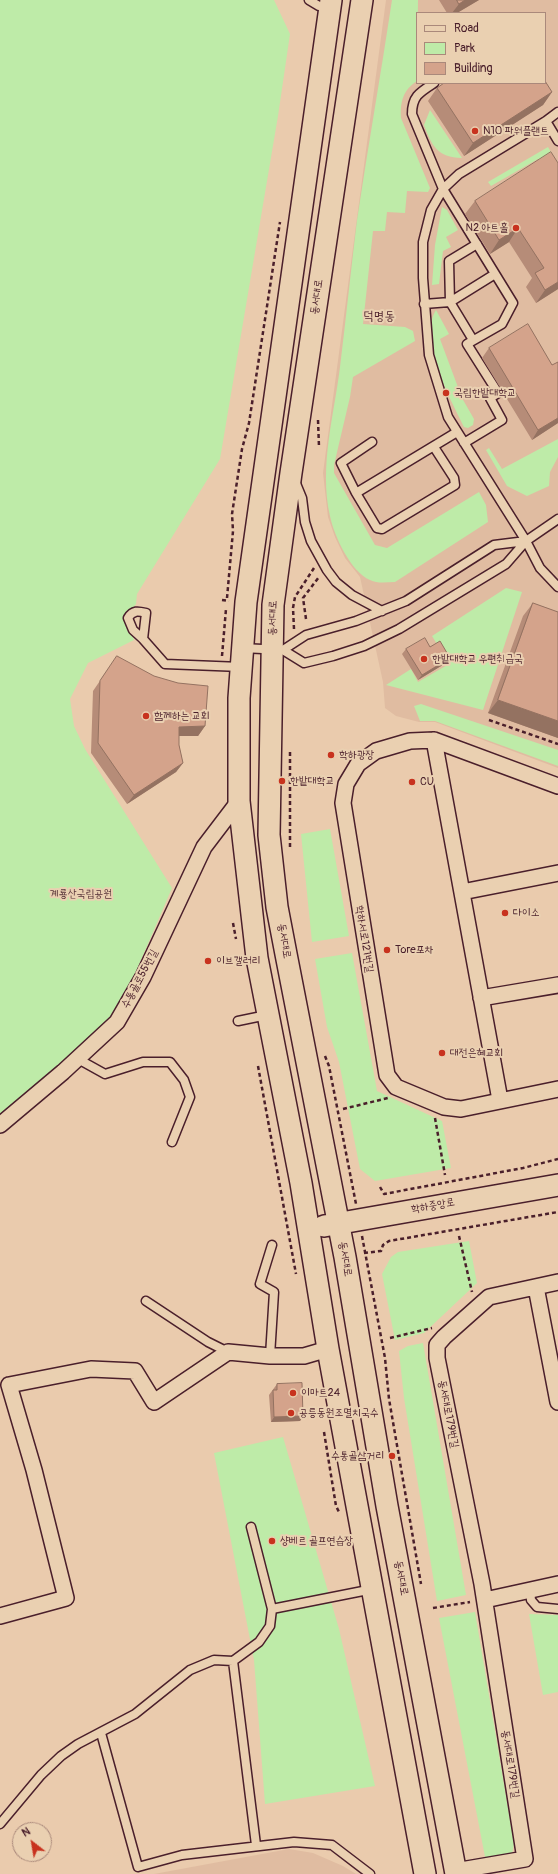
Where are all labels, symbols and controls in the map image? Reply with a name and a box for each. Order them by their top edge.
legend [416,12,546,84]
text: Road [454,21,479,36]
text: Park [454,41,475,56]
text: Building [454,61,493,76]
place label: N10 파워플랜트 [483,124,549,138]
marker: N10 파워플랜트 [470,126,480,136]
place label: N2 아트홀 [465,221,508,235]
marker: N2 아트홀 [511,223,521,233]
street label: 동서대로 [308,279,326,315]
district label: 덕명동 [363,309,395,325]
place label: 국립한밭대학교 [454,386,516,400]
marker: 국립한밭대학교 [441,388,451,398]
street label: 동서대로 [266,600,280,636]
place label: 한밭대학교 우편취급국 [432,652,523,666]
marker: 한밭대학교 우편취급국 [419,654,429,664]
place label: 함께하는 교회 [154,709,209,723]
marker: 함께하는 교회 [141,711,151,721]
place label: 학하광장 [339,748,374,762]
marker: 학하광장 [326,750,336,760]
place label: 한밭대학교 [290,774,334,788]
place label: CU [420,775,434,789]
marker: 한밭대학교 [277,776,287,786]
marker: CU [407,777,417,787]
park label: 계룡산국립공원 [50,887,112,901]
street label: 학하서로121번길 [352,904,376,974]
place label: 다이소 [513,906,540,920]
marker: 다이소 [500,908,510,918]
street label: 동서대로 [274,922,294,960]
place label: Tore포차 [395,943,433,957]
marker: Tore포차 [382,945,392,955]
street label: 수통골로55번길 [119,947,161,1011]
place label: 이브갤러리 [216,954,260,968]
marker: 이브갤러리 [203,956,213,966]
place label: 대전은혜교회 [450,1046,503,1060]
marker: 대전은혜교회 [437,1048,447,1058]
street label: 학하중앙로 [410,1196,456,1216]
street label: 동서대로 [335,1240,355,1278]
street label: 동서대로179번길 [435,1379,461,1449]
place label: 이마트24 [301,1386,340,1400]
marker: 이마트24 [288,1388,298,1398]
place label: 공릉동원조멸치국수 [299,1406,379,1420]
marker: 공릉동원조멸치국수 [286,1408,296,1418]
place label: 수통골삼거리 [331,1449,384,1463]
marker: 수통골삼거리 [387,1451,397,1461]
place label: 샹베르 골프연습장 [280,1534,353,1548]
marker: 샹베르 골프연습장 [267,1536,277,1546]
street label: 동서대로 [391,1559,411,1597]
street label: 동서대로179번길 [498,1729,522,1799]
north arrow [12,1822,52,1862]
text: N [20,1825,33,1840]

